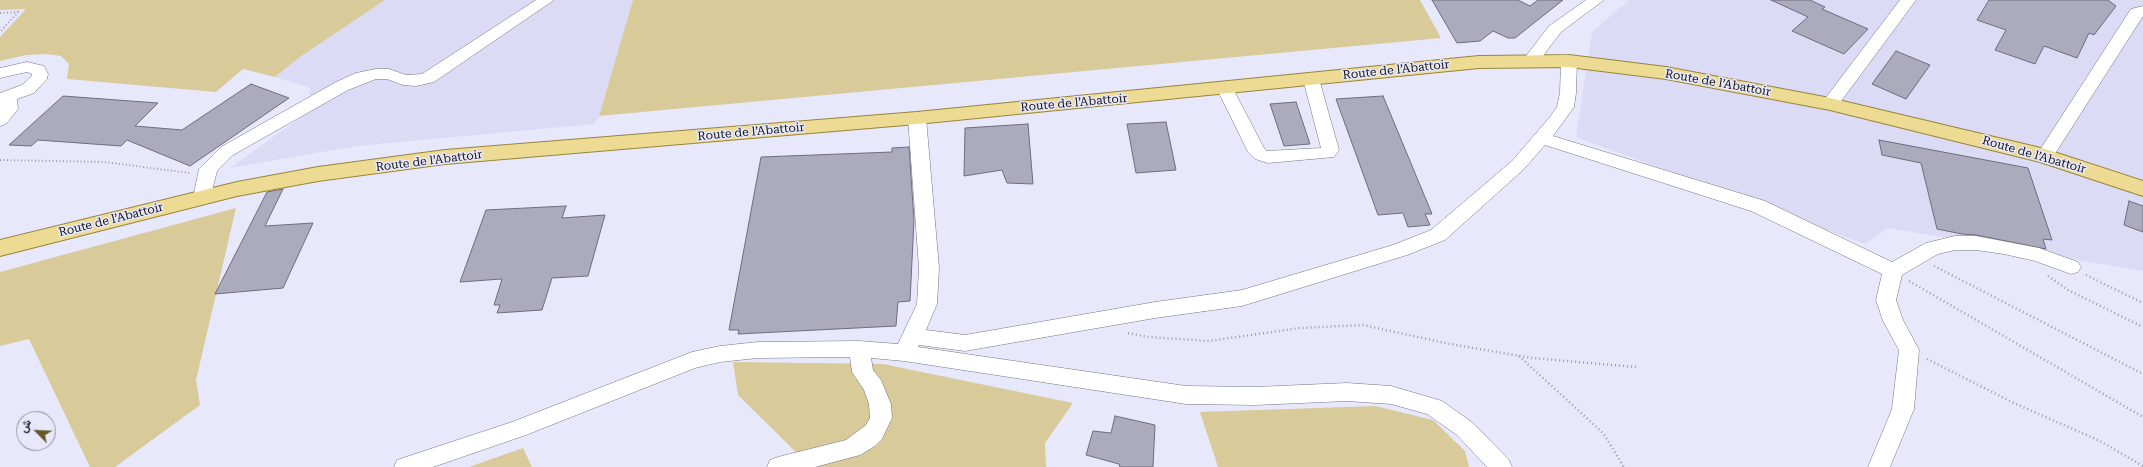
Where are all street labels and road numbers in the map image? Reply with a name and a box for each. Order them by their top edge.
street label: Route de l’Abattoir [1342,57,1450,83]
street label: Route de l’Abattoir [1664,67,1772,99]
street label: Route de l’Abattoir [1020,91,1128,115]
street label: Route de l’Abattoir [697,120,805,144]
street label: Route de l’Abattoir [1980,133,2088,177]
street label: Route de l’Abattoir [375,147,483,175]
street label: Route de l’Abattoir [57,200,165,240]

